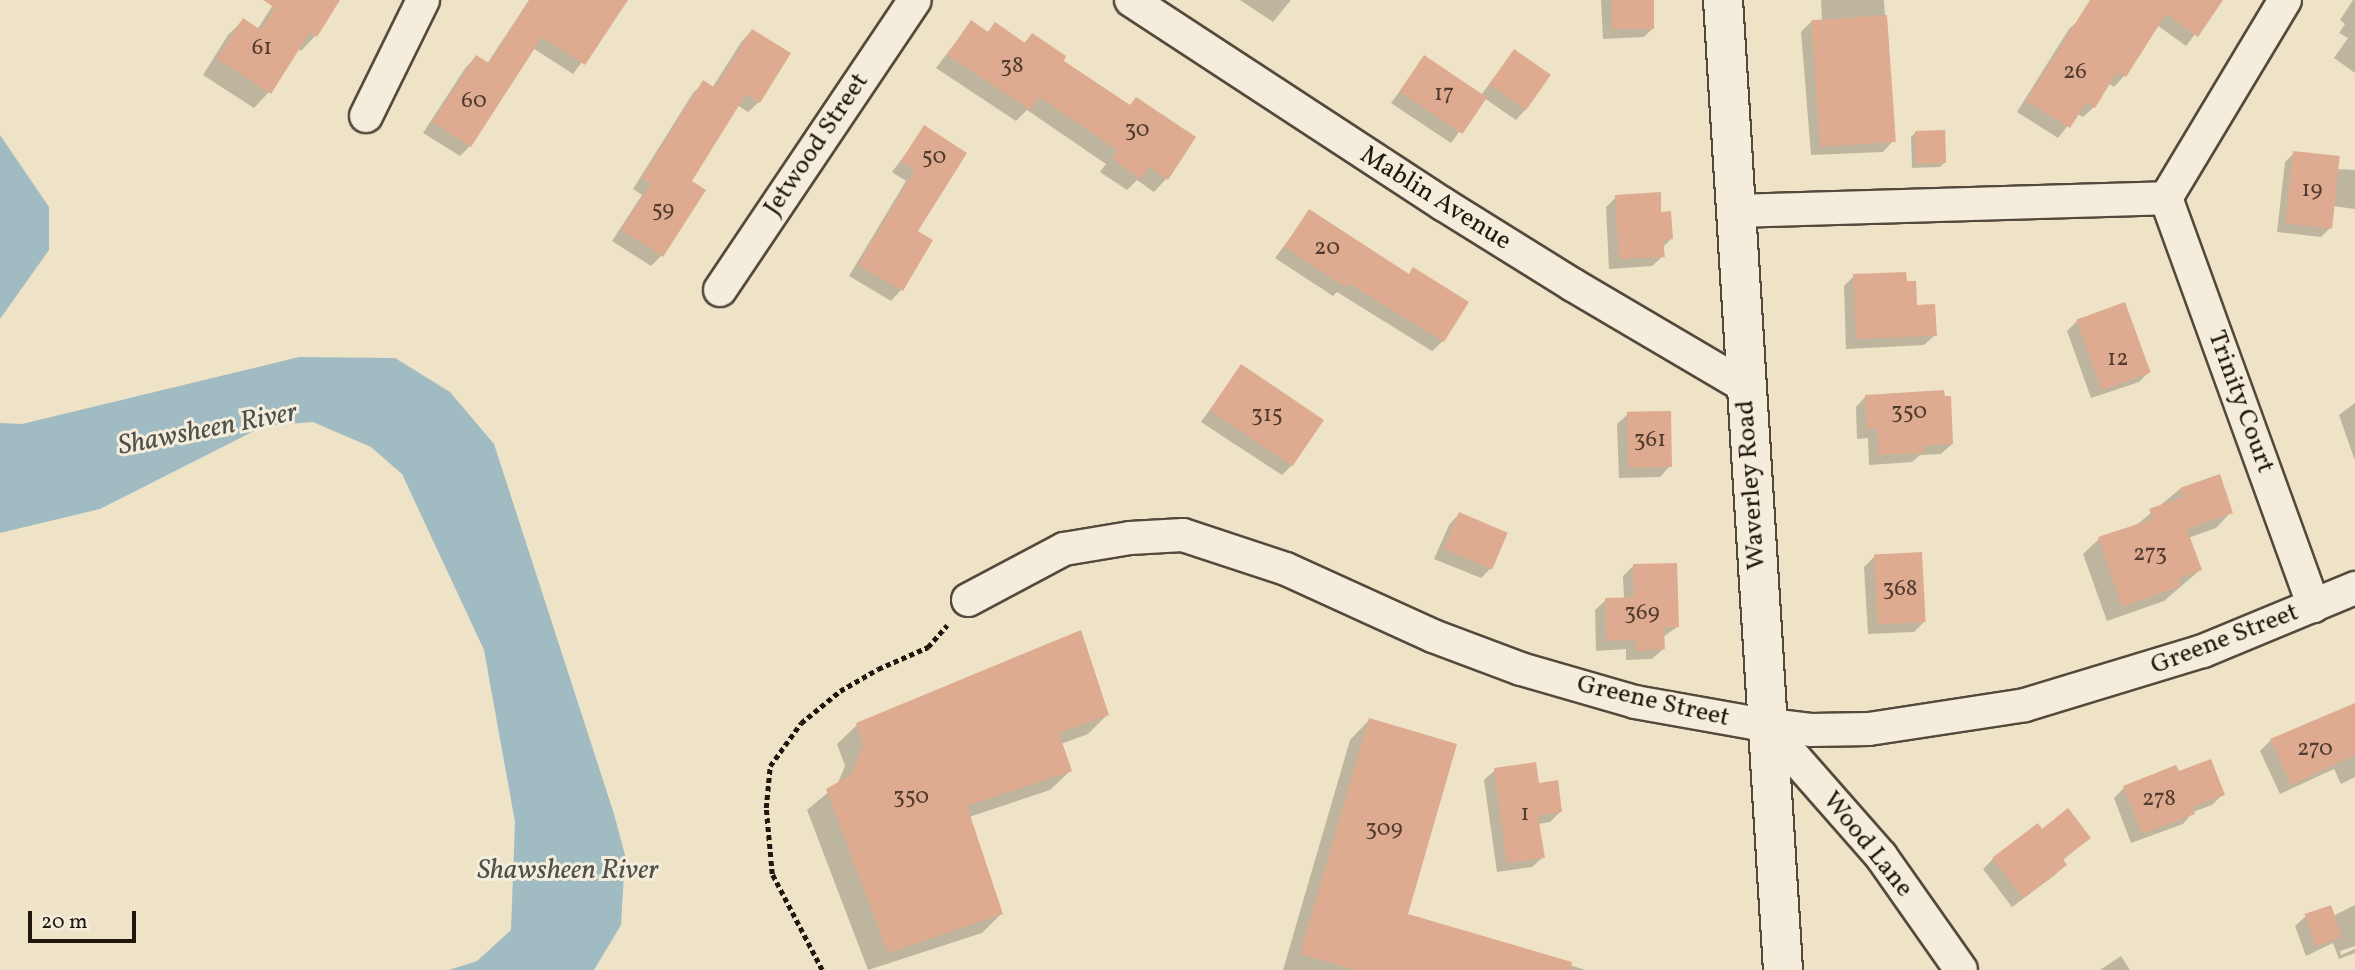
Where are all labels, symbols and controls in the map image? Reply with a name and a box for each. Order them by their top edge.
house number: 61 [252,34,272,62]
house number: 38 [1000,52,1024,80]
house number: 26 [2063,58,2087,86]
street label: Jetwood Street [758,68,876,222]
house number: 17 [1434,80,1454,108]
house number: 60 [461,87,487,115]
house number: 30 [1124,116,1150,144]
street label: Mablin Avenue [1354,140,1516,258]
house number: 50 [922,143,946,171]
house number: 19 [2302,176,2322,204]
house number: 59 [652,196,674,224]
house number: 20 [1314,234,1340,262]
street label: Trinity Court [2200,326,2280,478]
house number: 12 [2107,345,2129,373]
water label: Shawsheen River [116,396,300,464]
house number: 350 [1891,398,1927,426]
street label: Waverley Road [1730,399,1774,571]
house number: 315 [1251,401,1283,429]
house number: 361 [1634,426,1666,454]
house number: 273 [2133,540,2167,568]
house number: 368 [1882,575,1918,603]
street label: Greene Street [2147,598,2303,682]
house number: 369 [1624,599,1660,627]
street label: Greene Street [1574,669,1732,735]
house number: 270 [2297,735,2333,763]
house number: 350 [893,783,929,811]
house number: 278 [2142,785,2176,813]
street label: Wood Lane [1815,786,1919,904]
house number: 1 [1521,800,1529,828]
house number: 309 [1365,815,1403,843]
water label: Shawsheen River [477,854,659,888]
scale bar [32,897,140,941]
text: 20 m [41,908,87,937]

